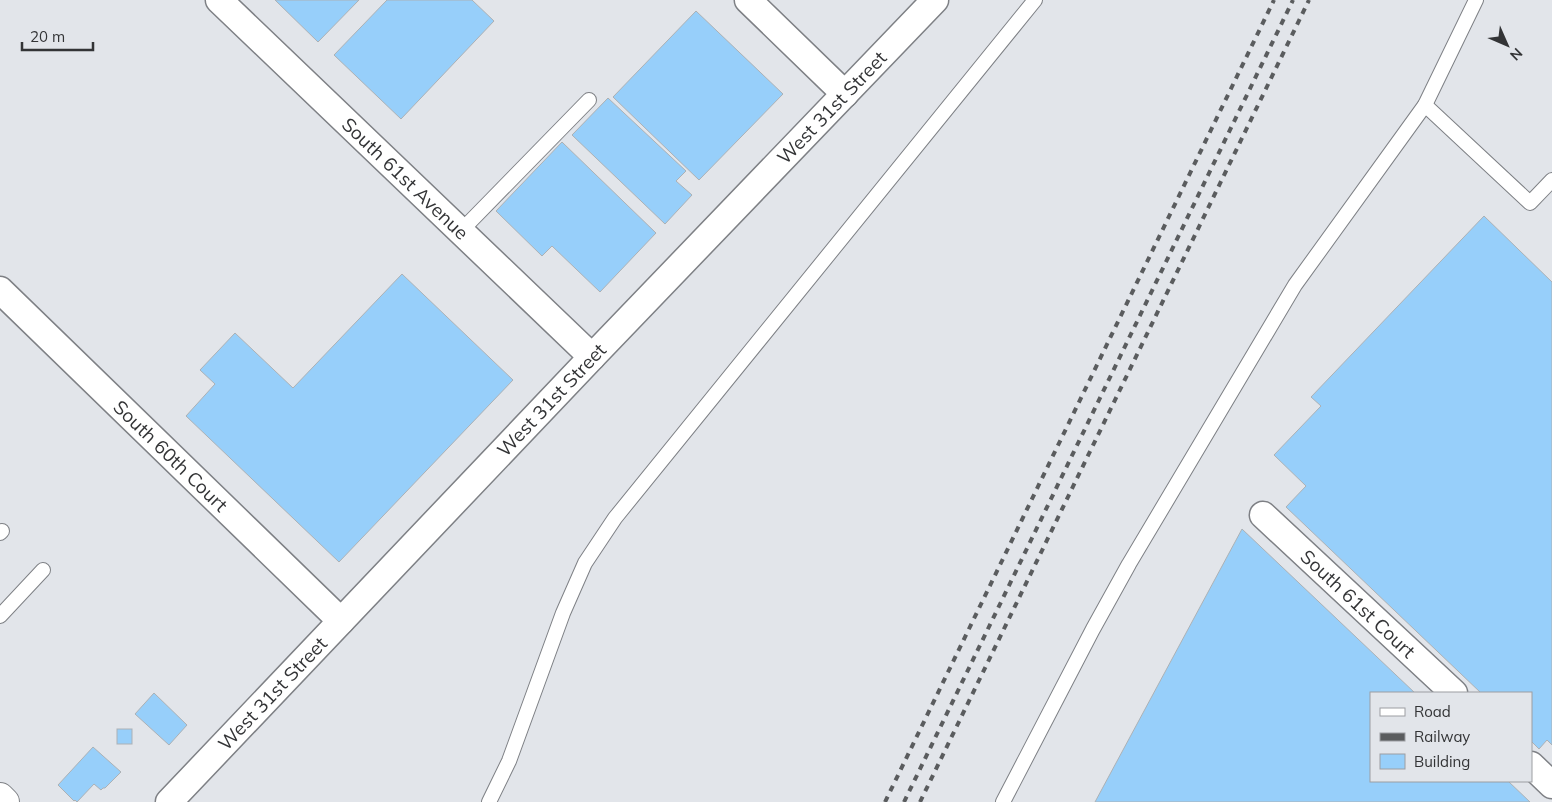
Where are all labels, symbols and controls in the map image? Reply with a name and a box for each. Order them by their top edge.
scale bar [22,20,94,52]
north arrow [1482,20,1532,70]
text: 20 m [30,27,65,46]
text: N [1506,44,1526,64]
street label: West 31st Street [772,46,892,169]
street label: South 61st Avenue [337,112,474,245]
street label: West 31st Street [492,338,611,462]
street label: South 60th Court [109,395,233,517]
street label: South 61st Court [1296,544,1421,663]
street label: West 31st Street [213,631,332,755]
legend [1370,692,1532,782]
text: Road [1414,702,1451,721]
text: Railway [1414,727,1470,746]
text: Building [1414,752,1470,771]

